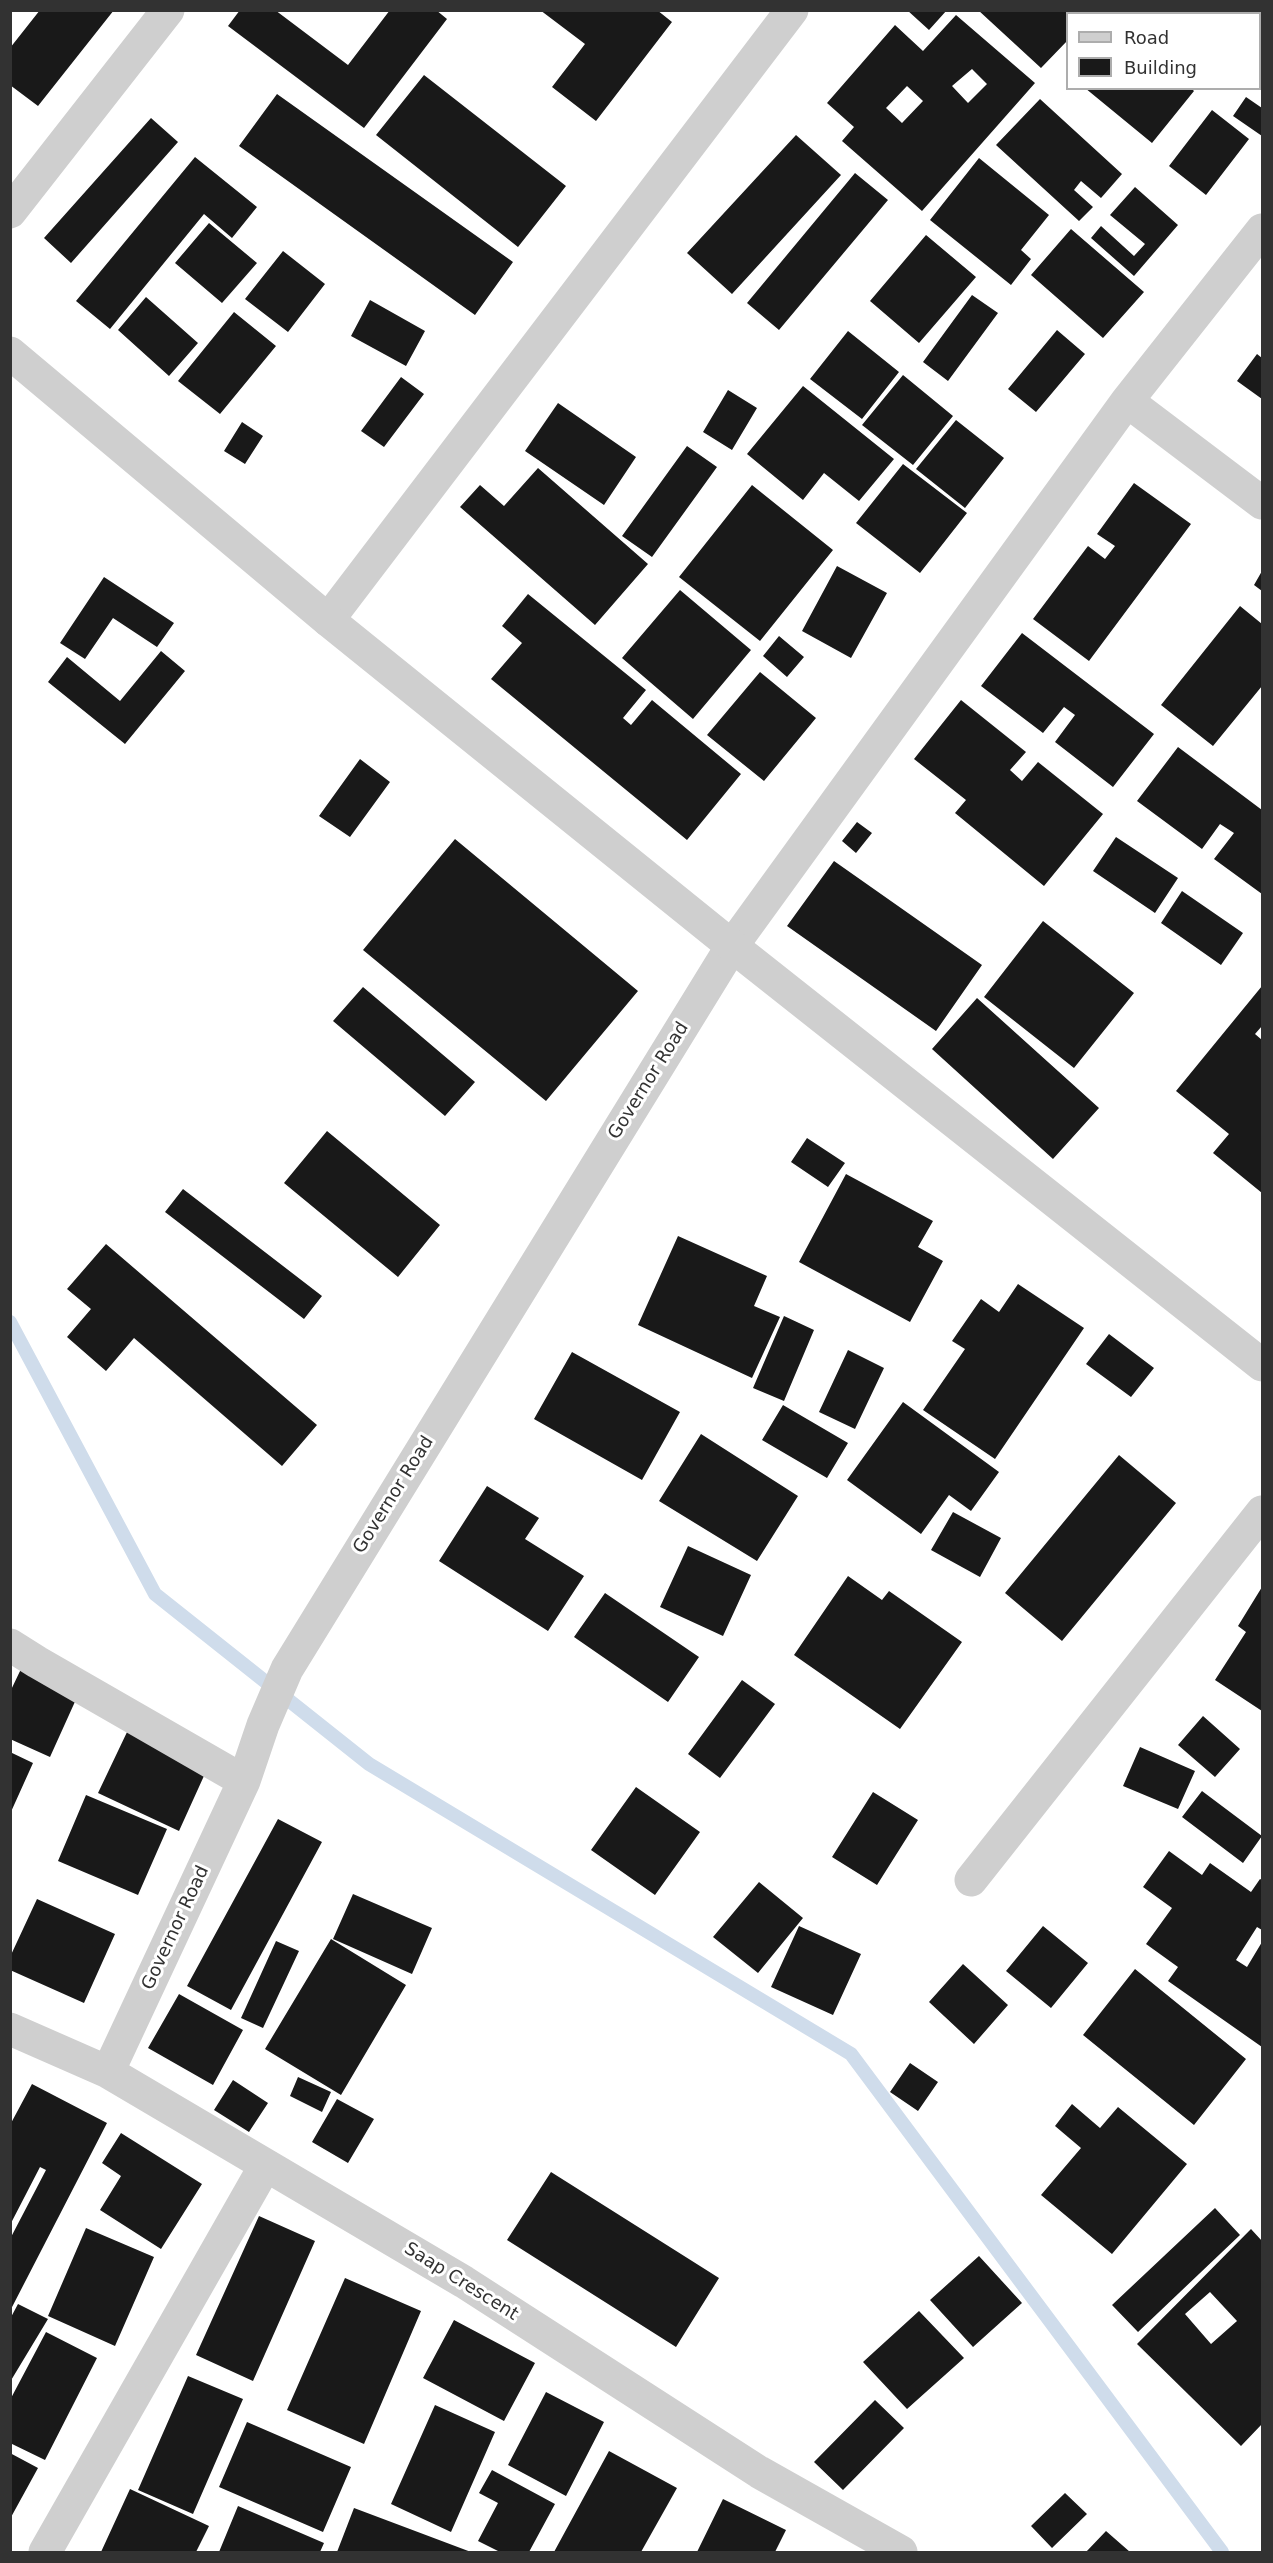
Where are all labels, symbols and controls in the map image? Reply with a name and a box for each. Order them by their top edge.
legend [1066,12,1261,90]
text: Road [1124,27,1169,48]
text: Building [1124,57,1197,78]
street label: Governor Road [604,1018,694,1144]
street label: Governor Road [349,1432,439,1558]
street label: Governor Road [138,1862,214,1994]
street label: Saap Crescent [400,2238,522,2326]

